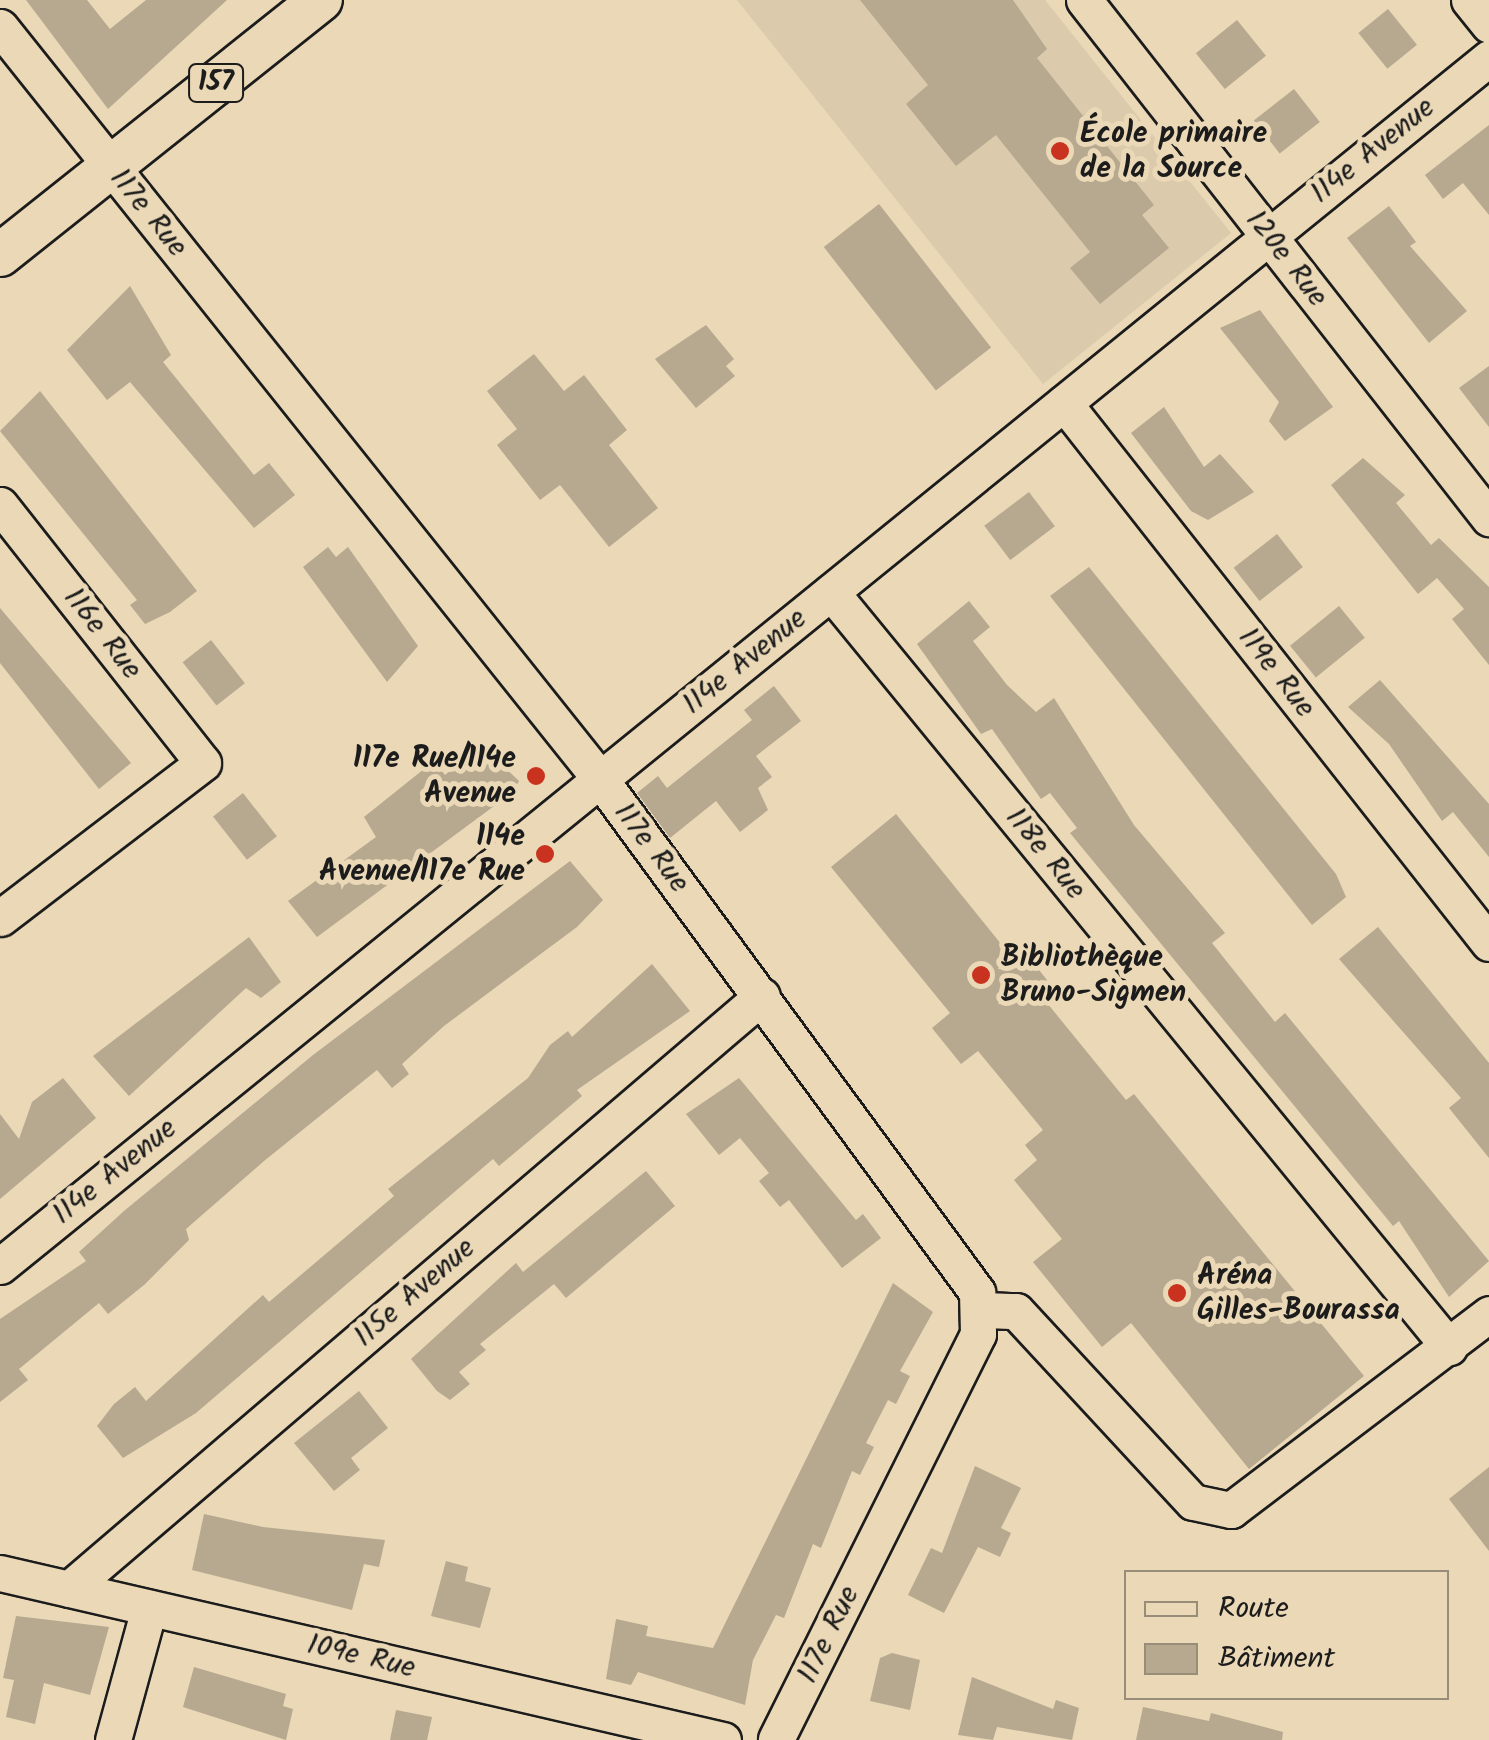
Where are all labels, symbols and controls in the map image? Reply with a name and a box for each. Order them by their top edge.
road number: 157 [186,60,246,106]
street label: 114e Avenue [1304,90,1442,212]
place label: École primaire de la Source [1080,116,1267,186]
marker: École primaire de la Source [1049,140,1071,162]
street label: 117e Rue [101,161,195,265]
street label: 120e Rue [1237,203,1335,315]
street label: 116e Rue [55,581,149,687]
street label: 114e Avenue [676,601,814,723]
street label: 119e Rue [1230,621,1322,725]
place label: 117e Rue/114e Avenue [353,741,516,812]
marker: 117e Rue/114e Avenue [525,765,547,787]
street label: 117e Rue [605,796,697,900]
street label: 118e Rue [997,801,1093,907]
place label: 114e Avenue/117e Rue [319,819,525,890]
marker: 114e Avenue/117e Rue [534,843,556,865]
place label: Bibliothèque Bruno-Sigmen [1001,940,1186,1010]
marker: Bibliothèque Bruno-Sigmen [970,964,992,986]
street label: 114e Avenue [46,1111,184,1233]
street label: 115e Avenue [347,1231,483,1355]
place label: Aréna Gilles-Bourassa [1197,1258,1400,1328]
marker: Aréna Gilles-Bourassa [1166,1282,1188,1304]
legend [1124,1570,1449,1700]
street label: 117e Rue [790,1581,868,1689]
text: Route [1218,1585,1289,1633]
street label: 109e Rue [303,1627,419,1687]
text: Bâtiment [1218,1635,1335,1683]

